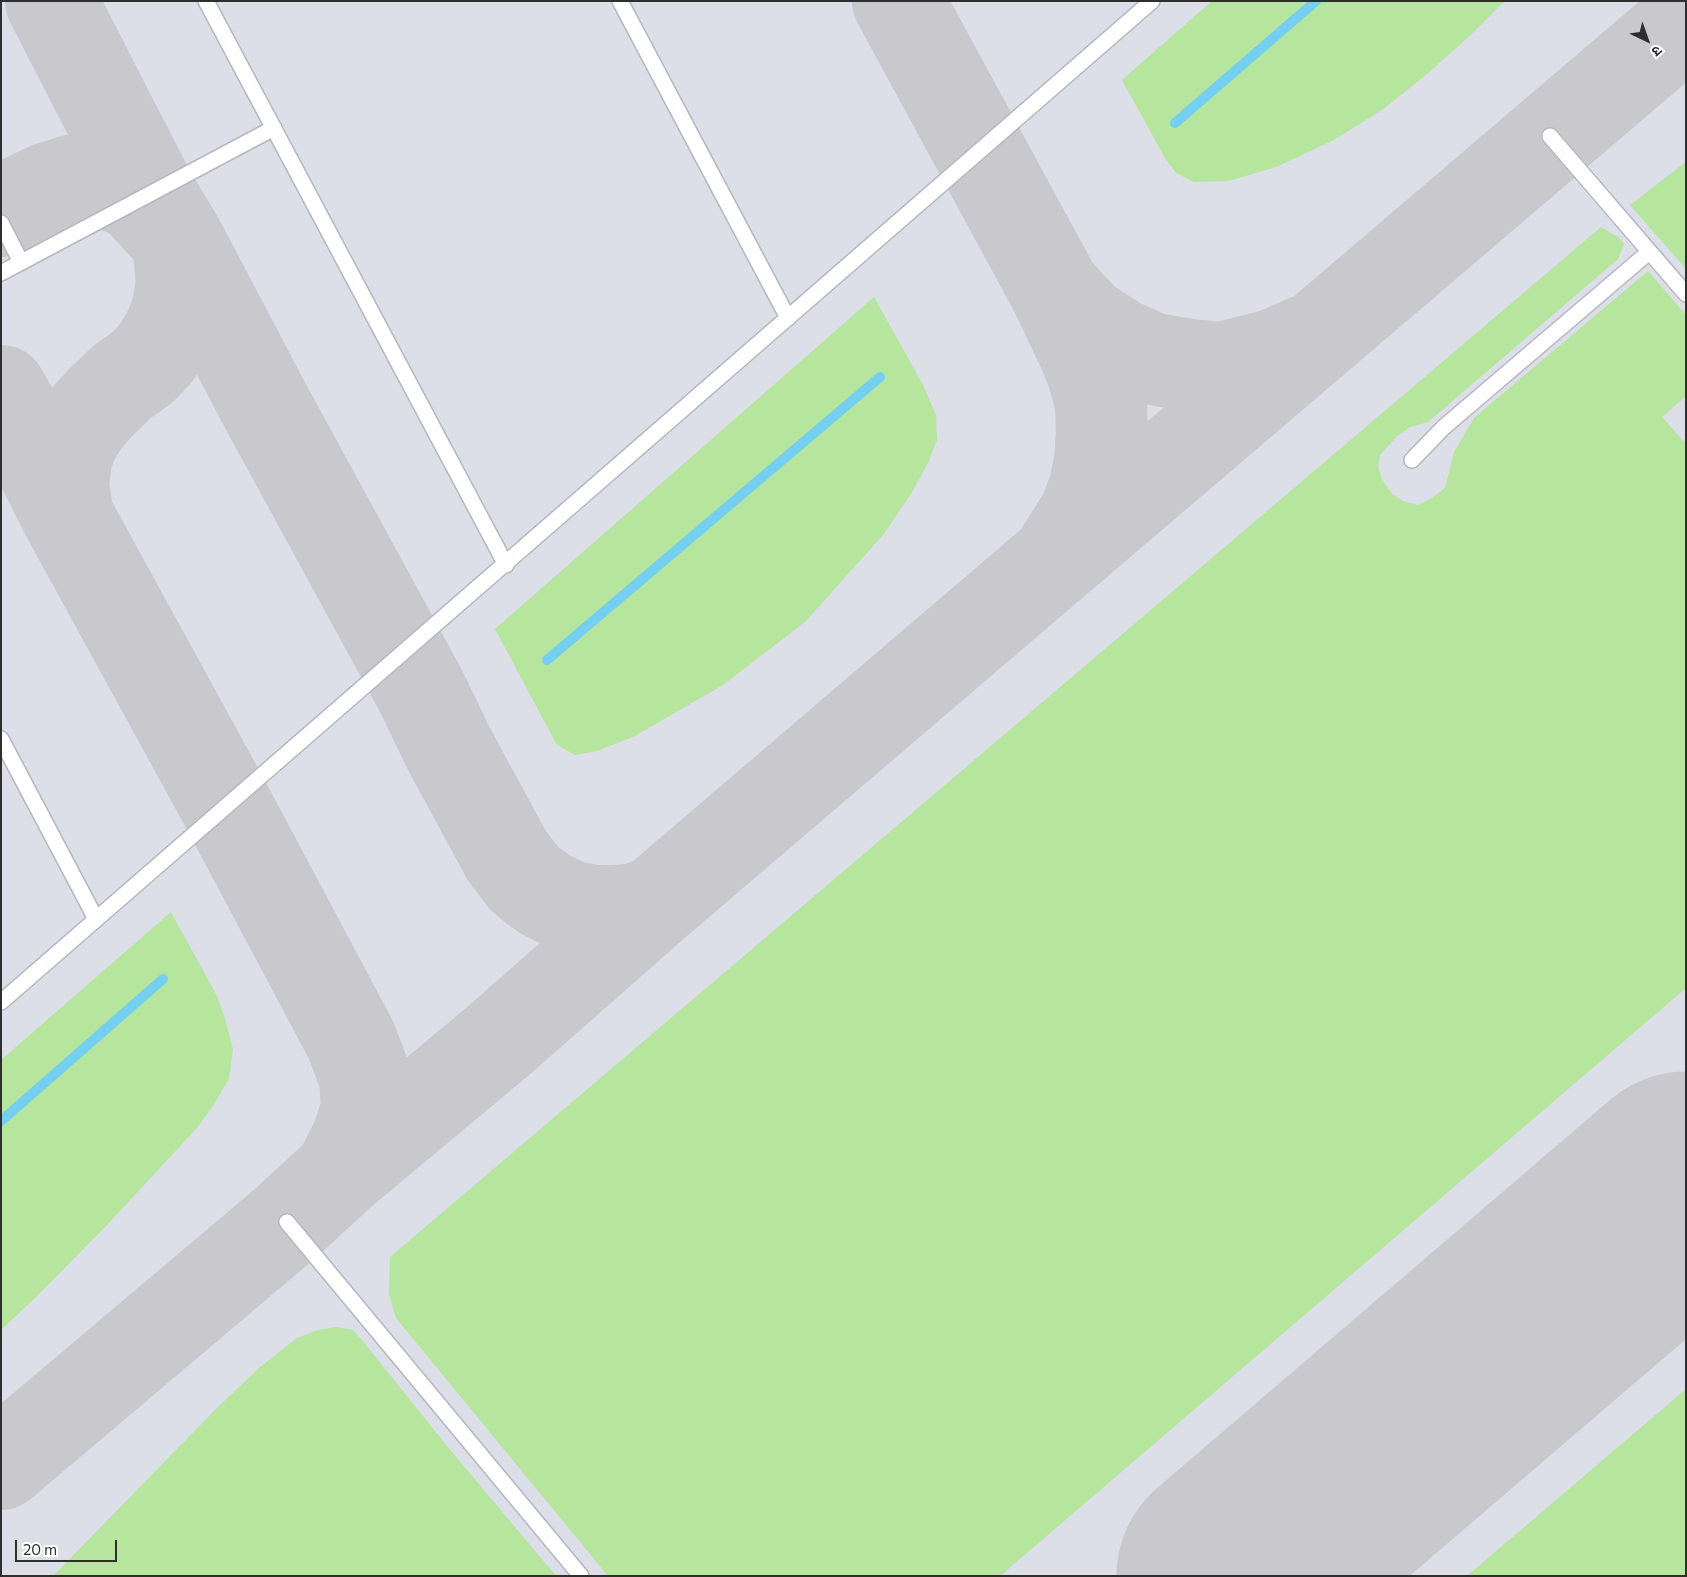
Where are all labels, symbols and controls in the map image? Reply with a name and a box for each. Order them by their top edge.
north arrow [1622,15,1672,65]
text: उ [1649,42,1666,61]
scale bar [18,1530,120,1562]
text: 20 m [23,1540,57,1558]

